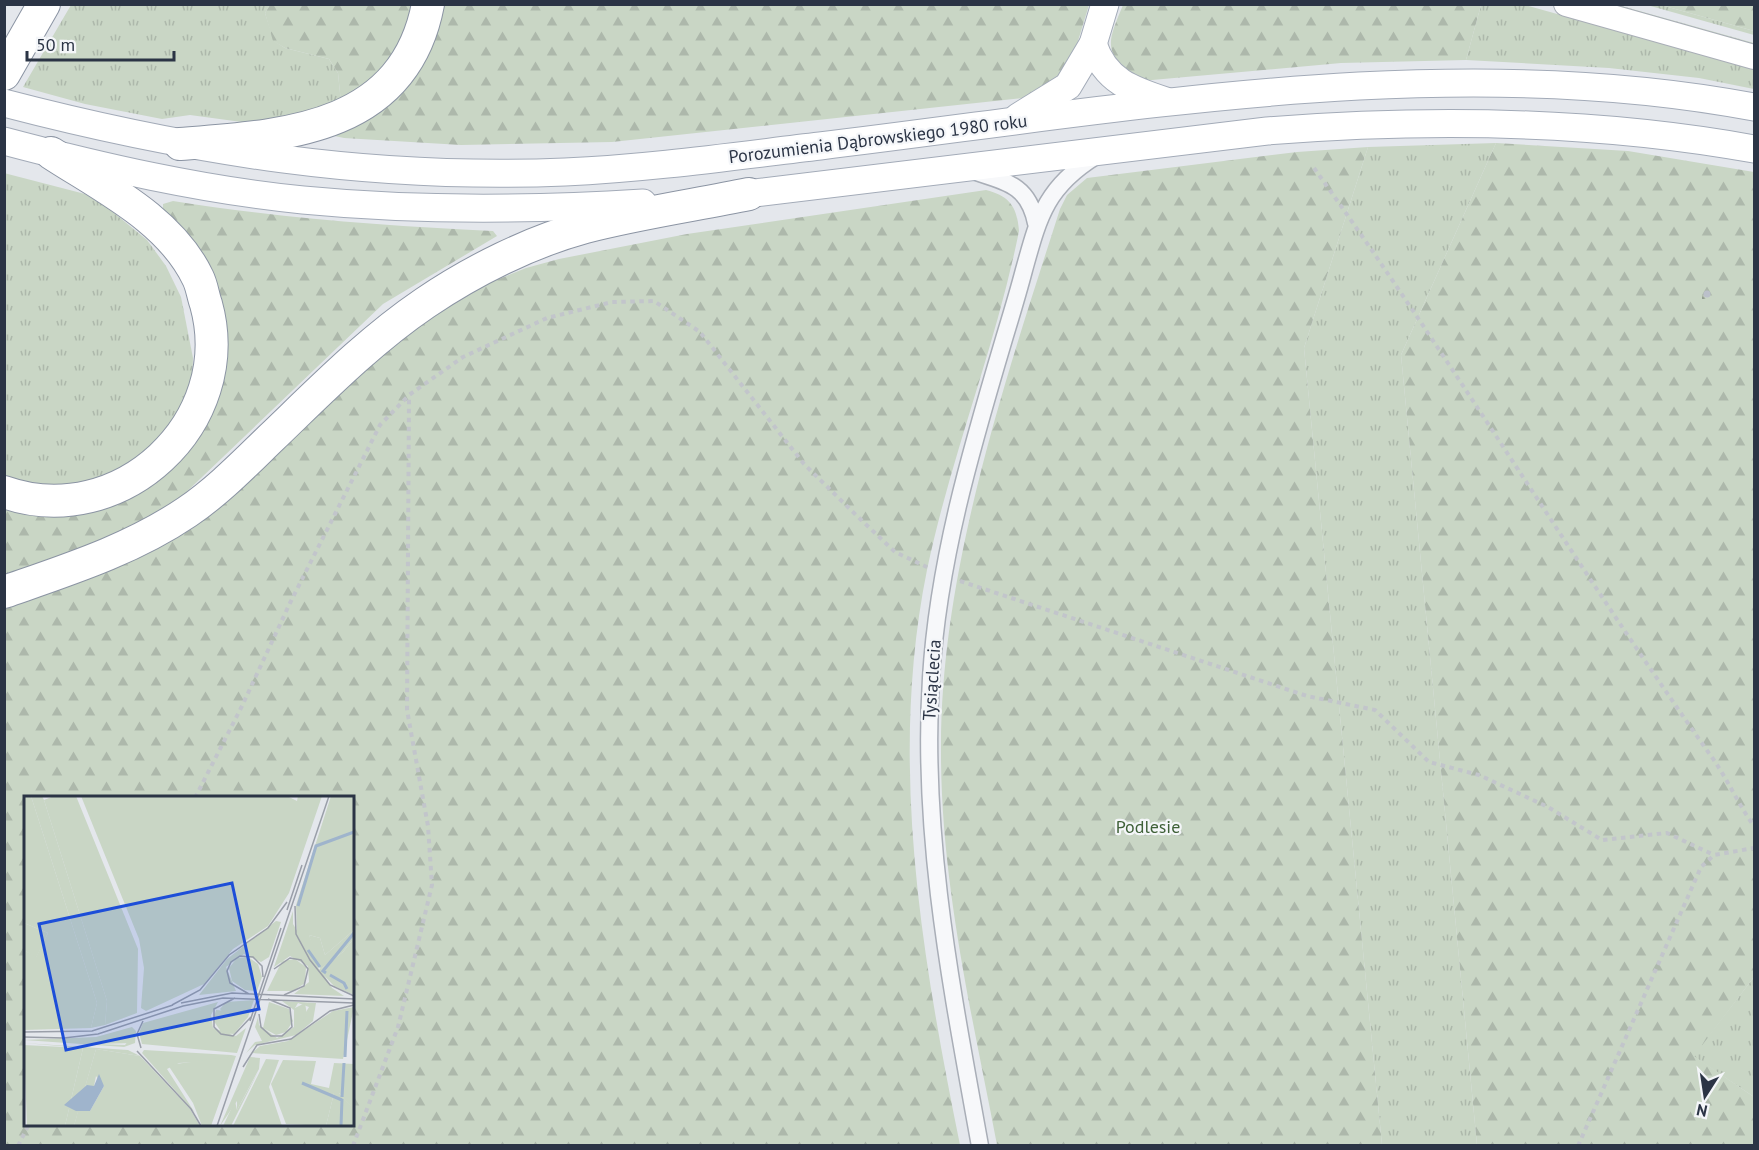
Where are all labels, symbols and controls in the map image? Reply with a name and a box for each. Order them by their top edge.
scale bar [27,24,174,62]
text: 50 m [36,33,75,56]
street label: Porozumienia Dąbrowskiego 1980 roku [727,109,1029,168]
street label: Tysiąclecia [917,638,946,721]
inset map [24,796,354,1126]
park label: Podlesie [1116,815,1180,838]
north arrow [1675,1066,1735,1126]
text: N [1695,1100,1709,1122]

